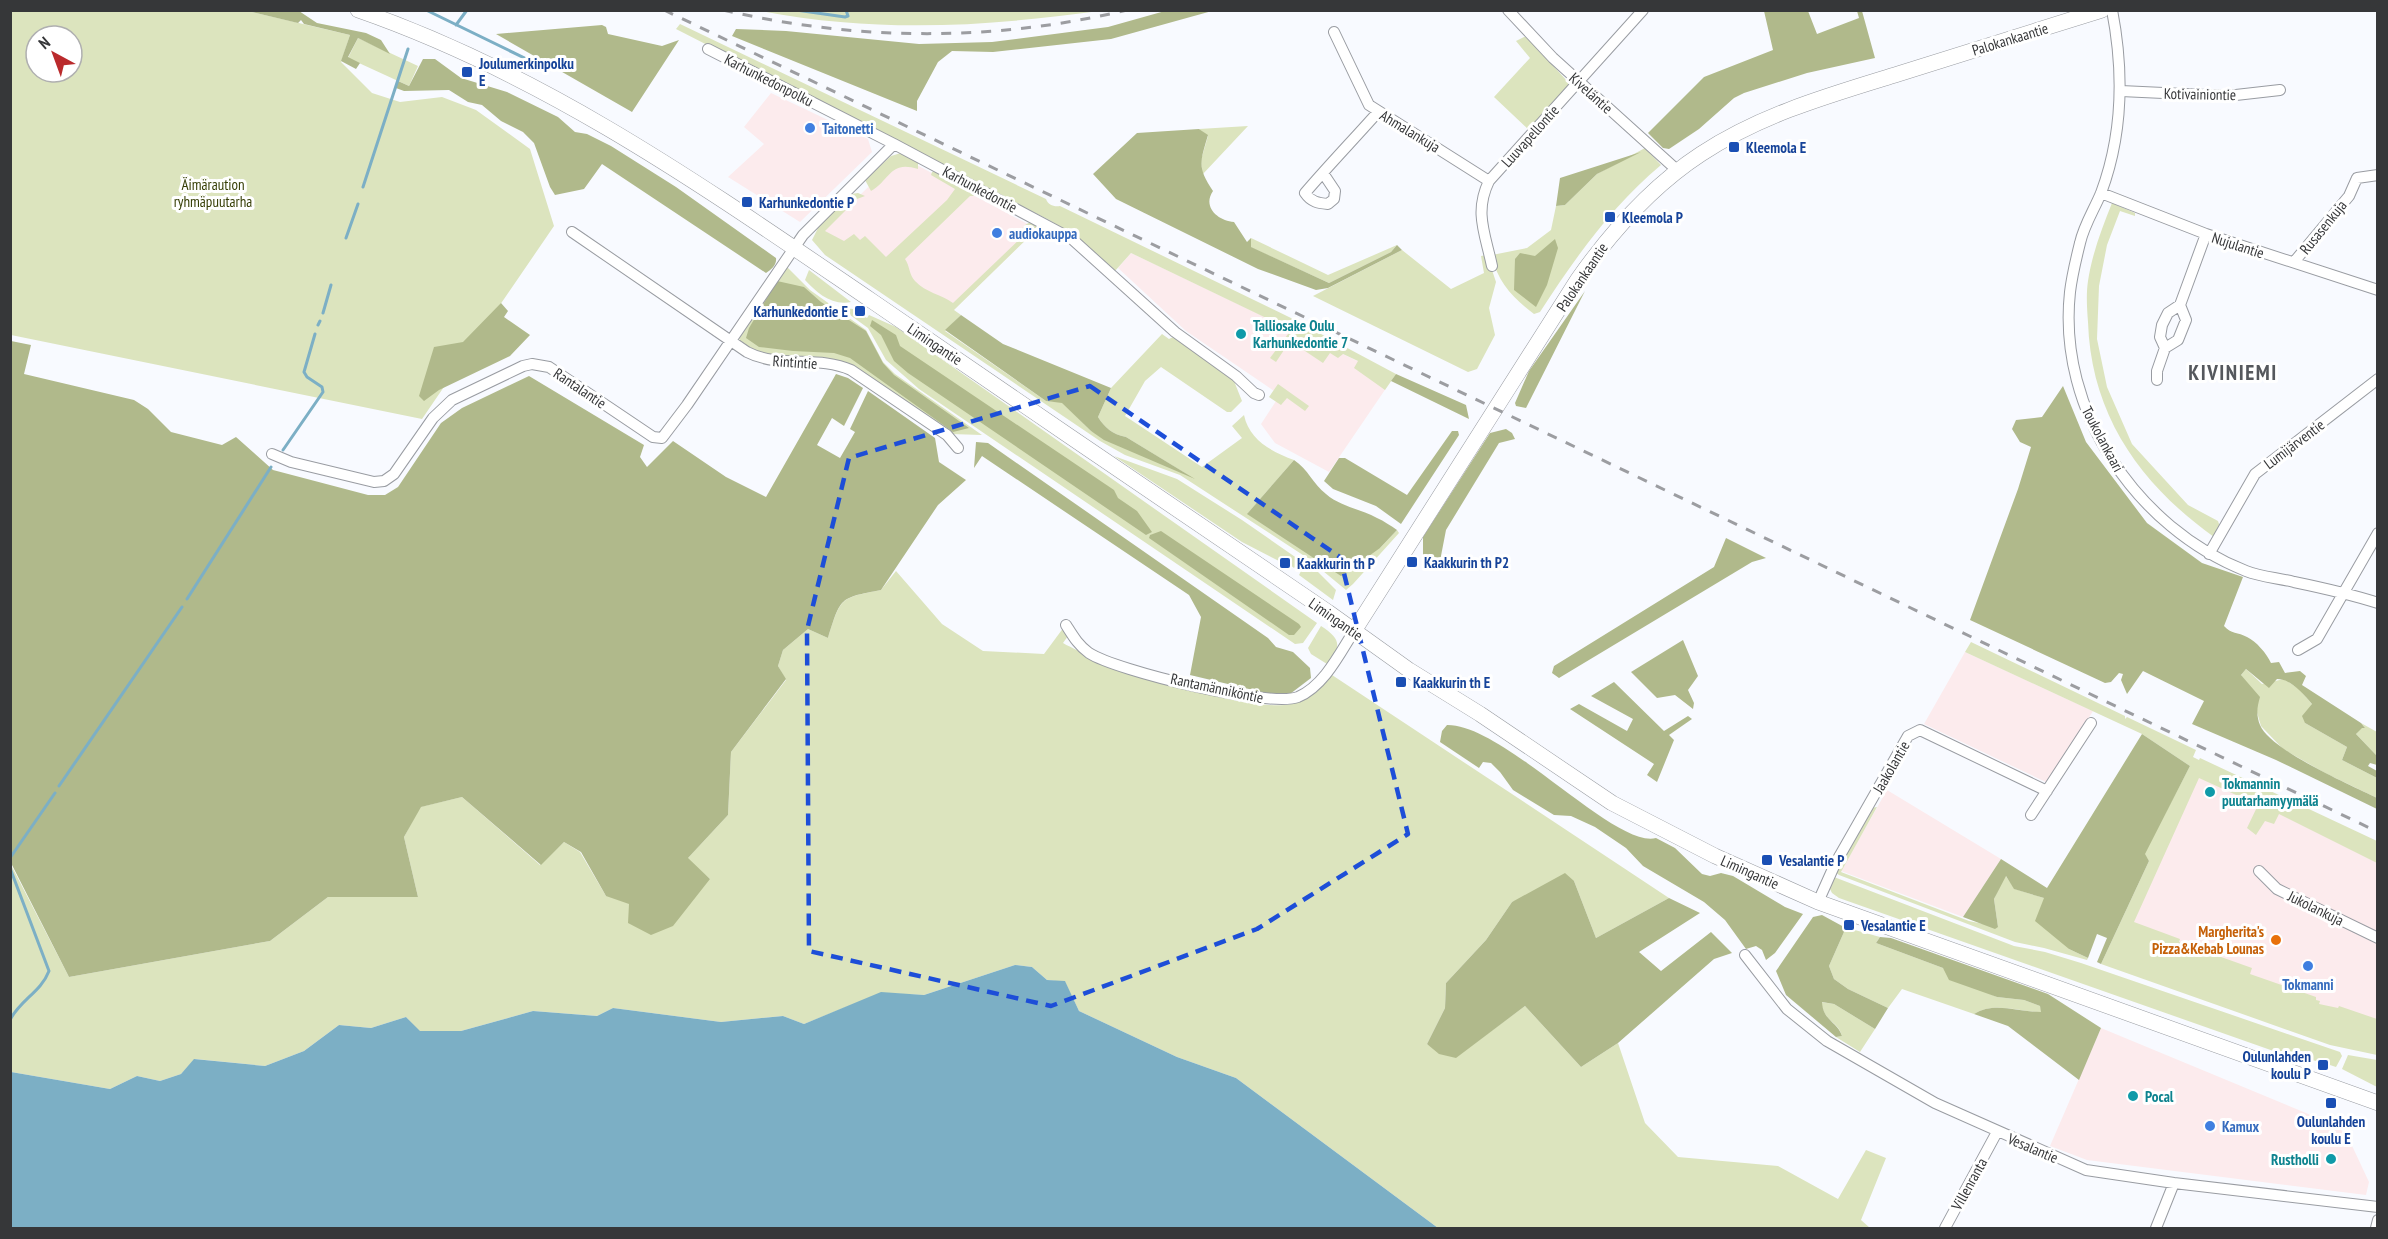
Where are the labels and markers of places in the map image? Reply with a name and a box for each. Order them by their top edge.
place label: Joulumerkinpolku E [478,54,574,90]
marker: Joulumerkinpolku E [460,65,474,79]
place label: Taitonetti [822,119,874,138]
marker: Taitonetti [803,121,817,135]
place label: Kleemola E [1746,138,1806,157]
marker: Kleemola E [1727,140,1741,154]
place label: Karhunkedontie P [759,193,854,212]
marker: Karhunkedontie P [740,195,754,209]
place label: Kleemola P [1622,208,1683,227]
marker: Kleemola P [1603,210,1617,224]
place label: audiokauppa [1009,224,1077,243]
marker: audiokauppa [990,226,1004,240]
place label: Karhunkedontie E [753,302,848,321]
marker: Karhunkedontie E [853,304,867,318]
place label: Talliosake Oulu Karhunkedontie 7 [1253,316,1348,352]
marker: Talliosake Oulu Karhunkedontie 7 [1234,327,1248,341]
place label: Kaakkurin th P2 [1424,553,1509,572]
place label: Kaakkurin th P [1297,554,1375,573]
marker: Kaakkurin th P2 [1405,555,1419,569]
marker: Kaakkurin th P [1278,556,1292,570]
place label: Kaakkurin th E [1413,673,1490,692]
marker: Kaakkurin th E [1394,675,1408,689]
place label: Tokmannin puutarhamyymälä [2222,774,2319,810]
marker: Tokmannin puutarhamyymälä [2203,785,2217,799]
place label: Vesalantie P [1778,851,1844,870]
marker: Vesalantie P [1760,853,1774,867]
place label: Vesalantie E [1860,916,1926,935]
marker: Vesalantie E [1842,918,1856,932]
place label: Margherita's Pizza&Kebab Lounas [2152,922,2264,958]
marker: Margherita's Pizza&Kebab Lounas [2269,933,2283,947]
marker: Tokmanni [2301,959,2315,973]
place label: Tokmanni [2282,975,2334,994]
place label: Oulunlahden koulu P [2243,1047,2311,1083]
marker: Oulunlahden koulu P [2316,1058,2330,1072]
place label: Pocal [2145,1087,2174,1106]
marker: Pocal [2126,1089,2140,1103]
marker: Oulunlahden koulu E [2324,1096,2338,1110]
place label: Oulunlahden koulu E [2297,1112,2365,1148]
place label: Kamux [2222,1117,2259,1136]
marker: Kamux [2203,1119,2217,1133]
place label: Rustholli [2271,1150,2319,1169]
marker: Rustholli [2324,1152,2338,1166]

